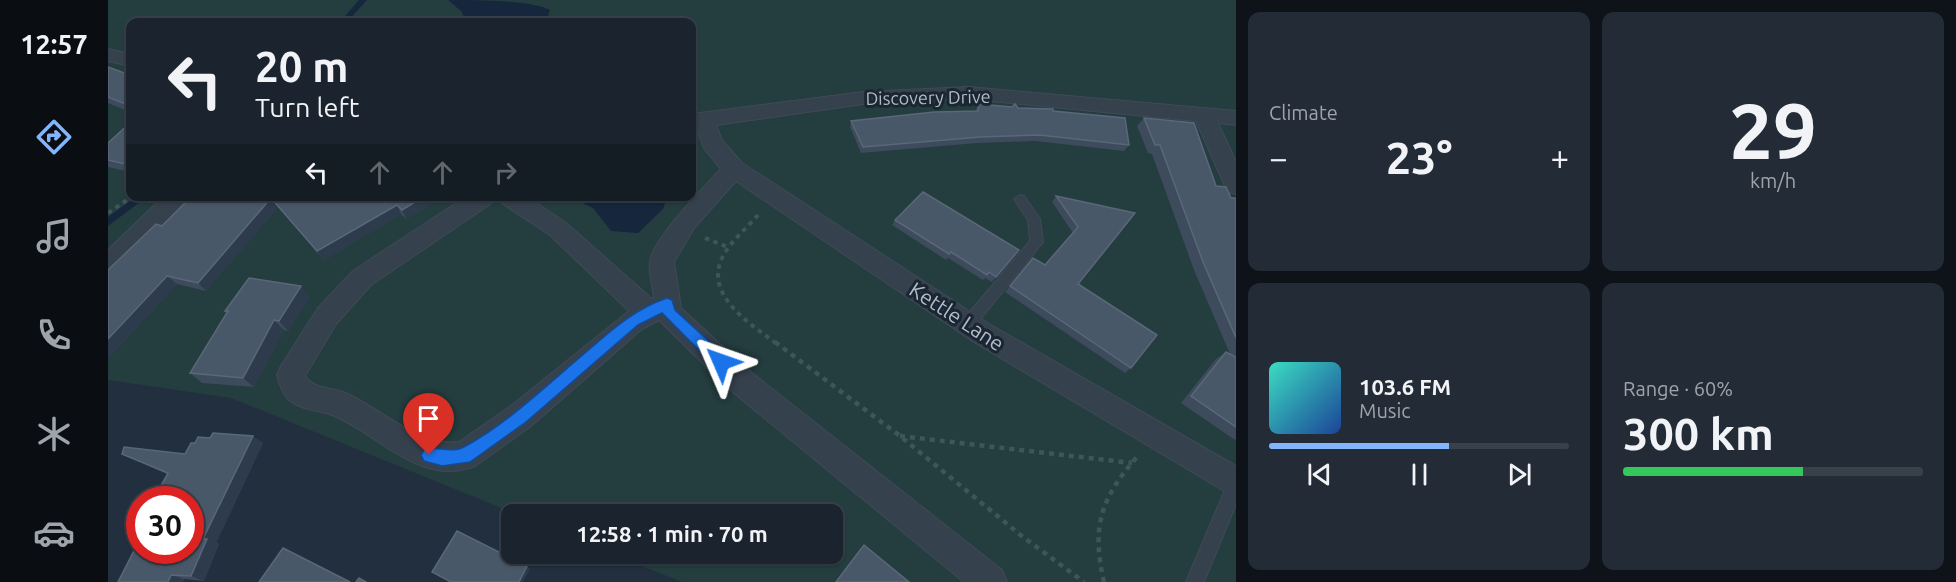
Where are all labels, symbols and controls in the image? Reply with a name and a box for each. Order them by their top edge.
text: 12:57 [20,29,88,59]
icon: left [156,42,234,120]
text: 20 m [255,43,349,90]
street label: Discovery Drive [865,86,991,108]
text: 29 [1729,86,1817,174]
text: Turn left [255,92,359,122]
text: Climate [1269,101,1338,124]
icon: directions [33,116,75,158]
text: 23° [1386,132,1452,183]
text: − [1269,139,1288,176]
text: + [1550,139,1569,176]
icon: left [300,156,333,189]
icon: ahead [363,156,396,189]
icon: ahead [426,156,459,189]
icon: right [489,156,522,189]
text: km/h [1750,169,1796,192]
icon: music [33,215,75,257]
street label: Kettle Lane [905,277,1009,355]
icon: phone [33,314,75,356]
position arrow [689,330,753,394]
text: 103.6 FM [1359,374,1451,399]
text: Range · 60% [1623,377,1733,400]
pin [403,393,454,455]
text: Music [1359,399,1411,422]
icon: arrive [412,402,445,435]
text: 300 km [1623,408,1774,459]
icon: climate [33,413,75,455]
icon: previous [1303,458,1336,491]
icon: pause [1403,458,1436,491]
icon: next [1503,458,1536,491]
speed limit sign: 30 [126,486,204,564]
icon: car [33,512,75,554]
text: 12:58 · 1 min · 70 m [576,521,768,546]

